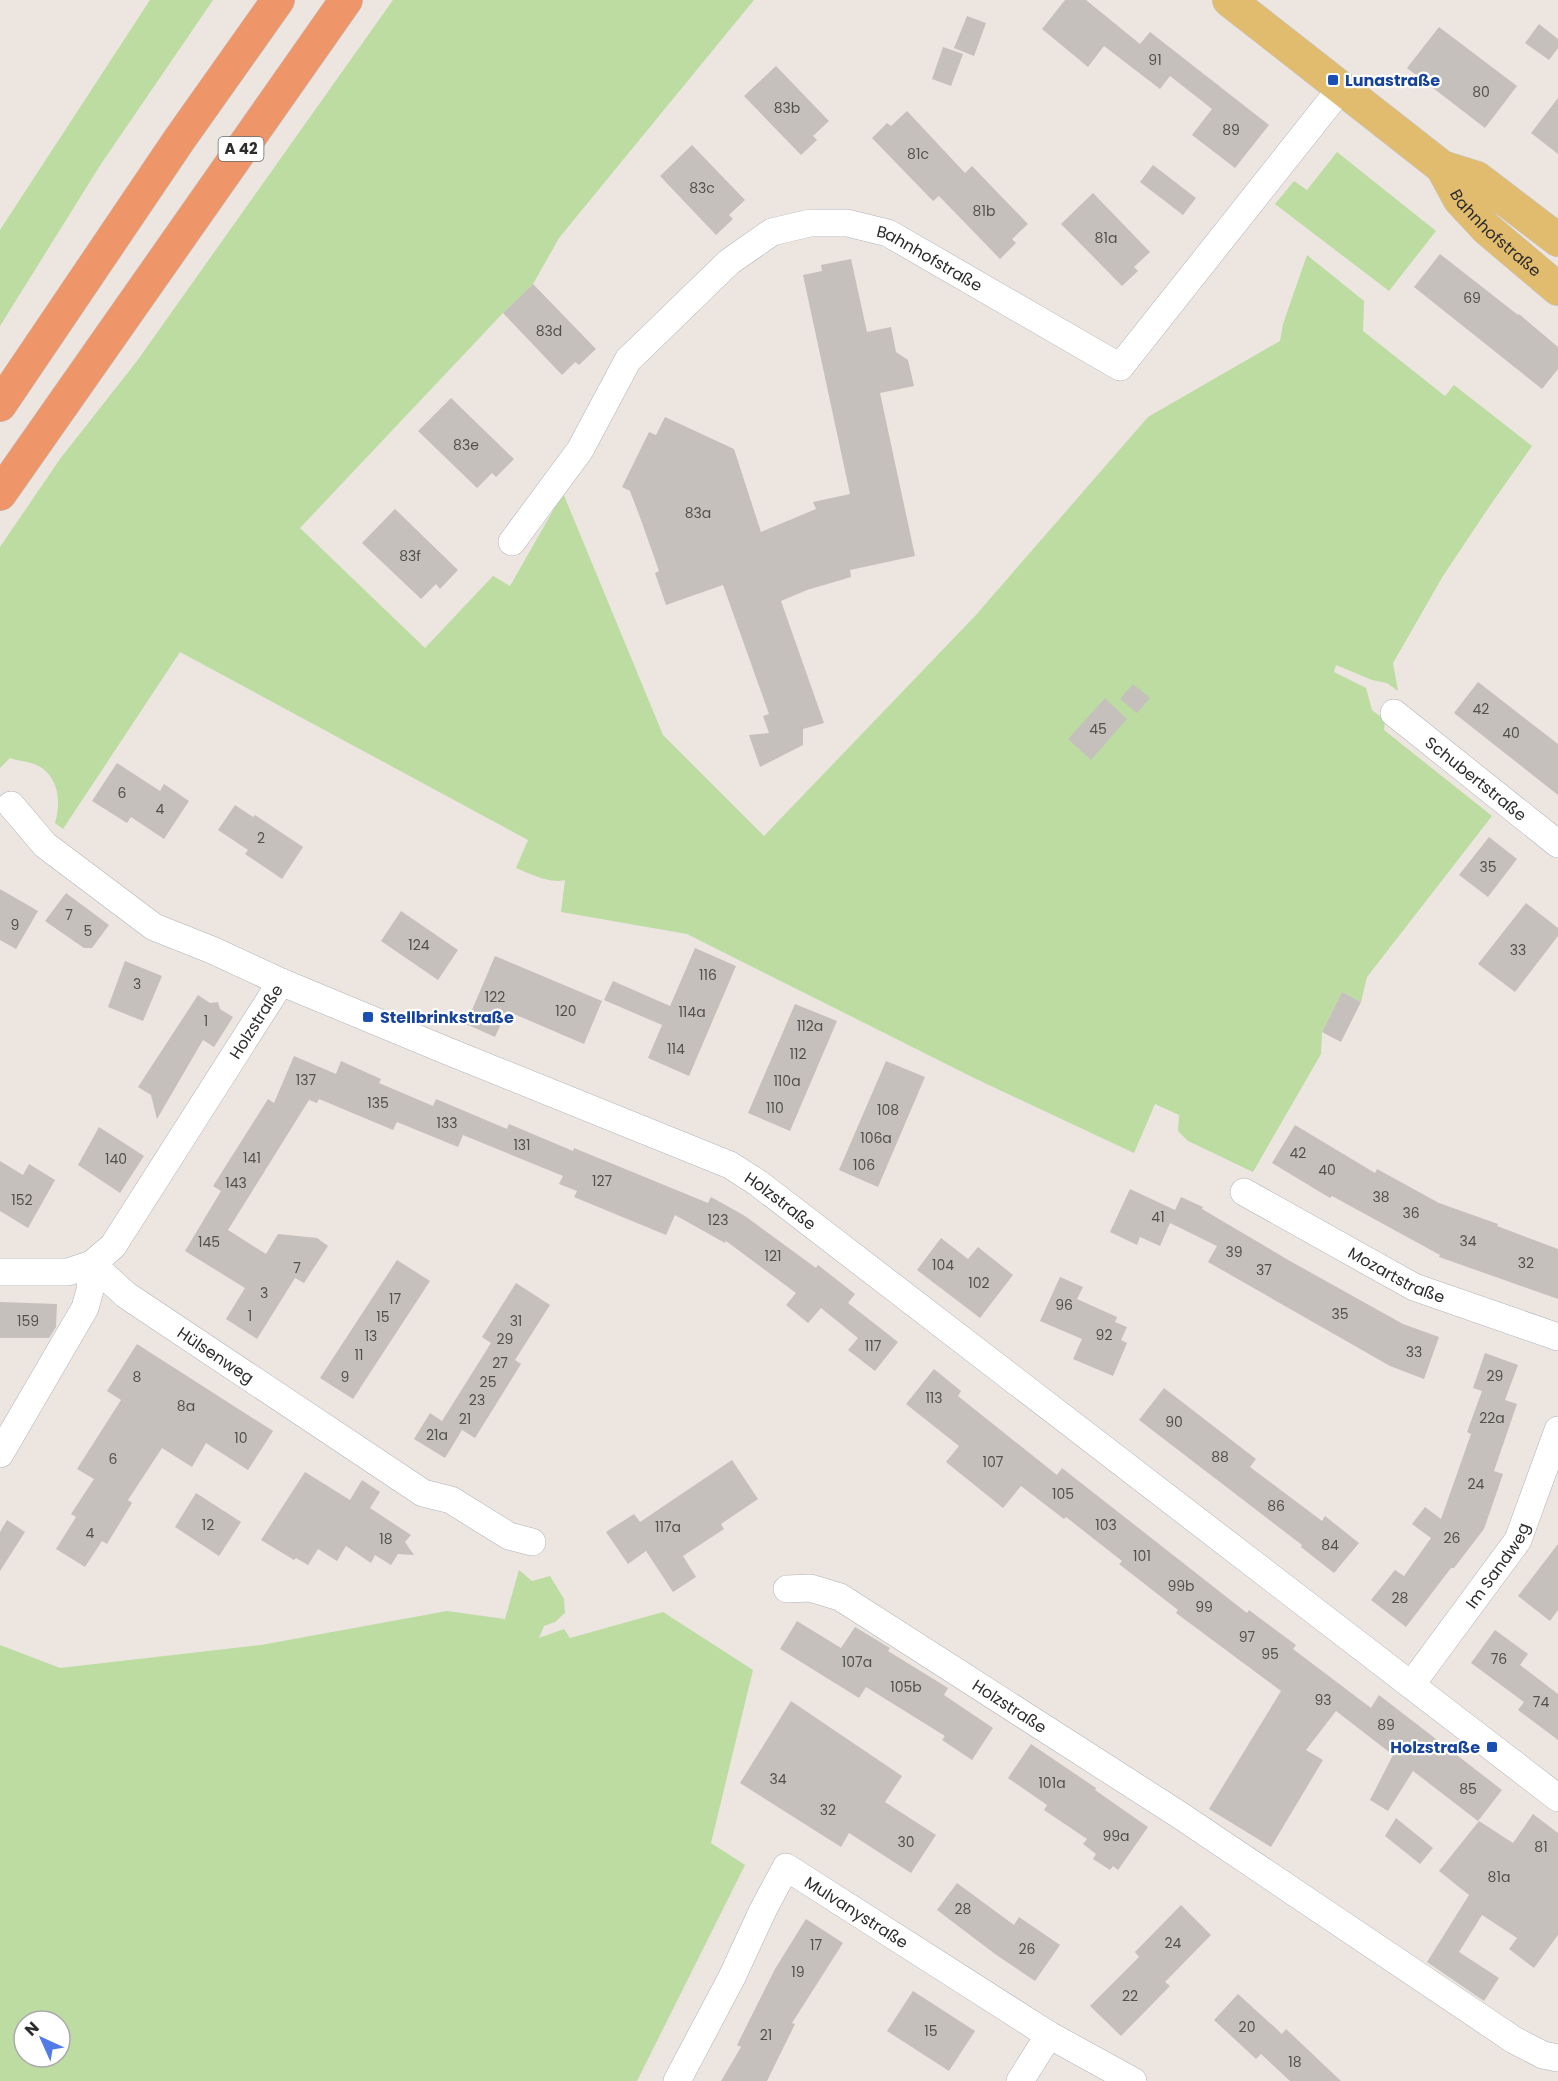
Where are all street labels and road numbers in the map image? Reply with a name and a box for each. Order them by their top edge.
road number: A 42 [218,137,264,161]
street label: Bahnhofstraße [1444,185,1546,282]
street label: Bahnhofstraße [874,220,987,297]
street label: Schubertstraße [1420,731,1531,827]
street label: Holzstraße [224,980,289,1064]
street label: Holzstraße [740,1166,821,1236]
street label: Mozartstraße [1344,1241,1448,1309]
street label: Hülsenweg [173,1321,258,1389]
street label: Im Sandweg [1460,1520,1535,1613]
street label: Holzstraße [968,1674,1051,1739]
street label: Mulvanystraße [800,1871,913,1954]

